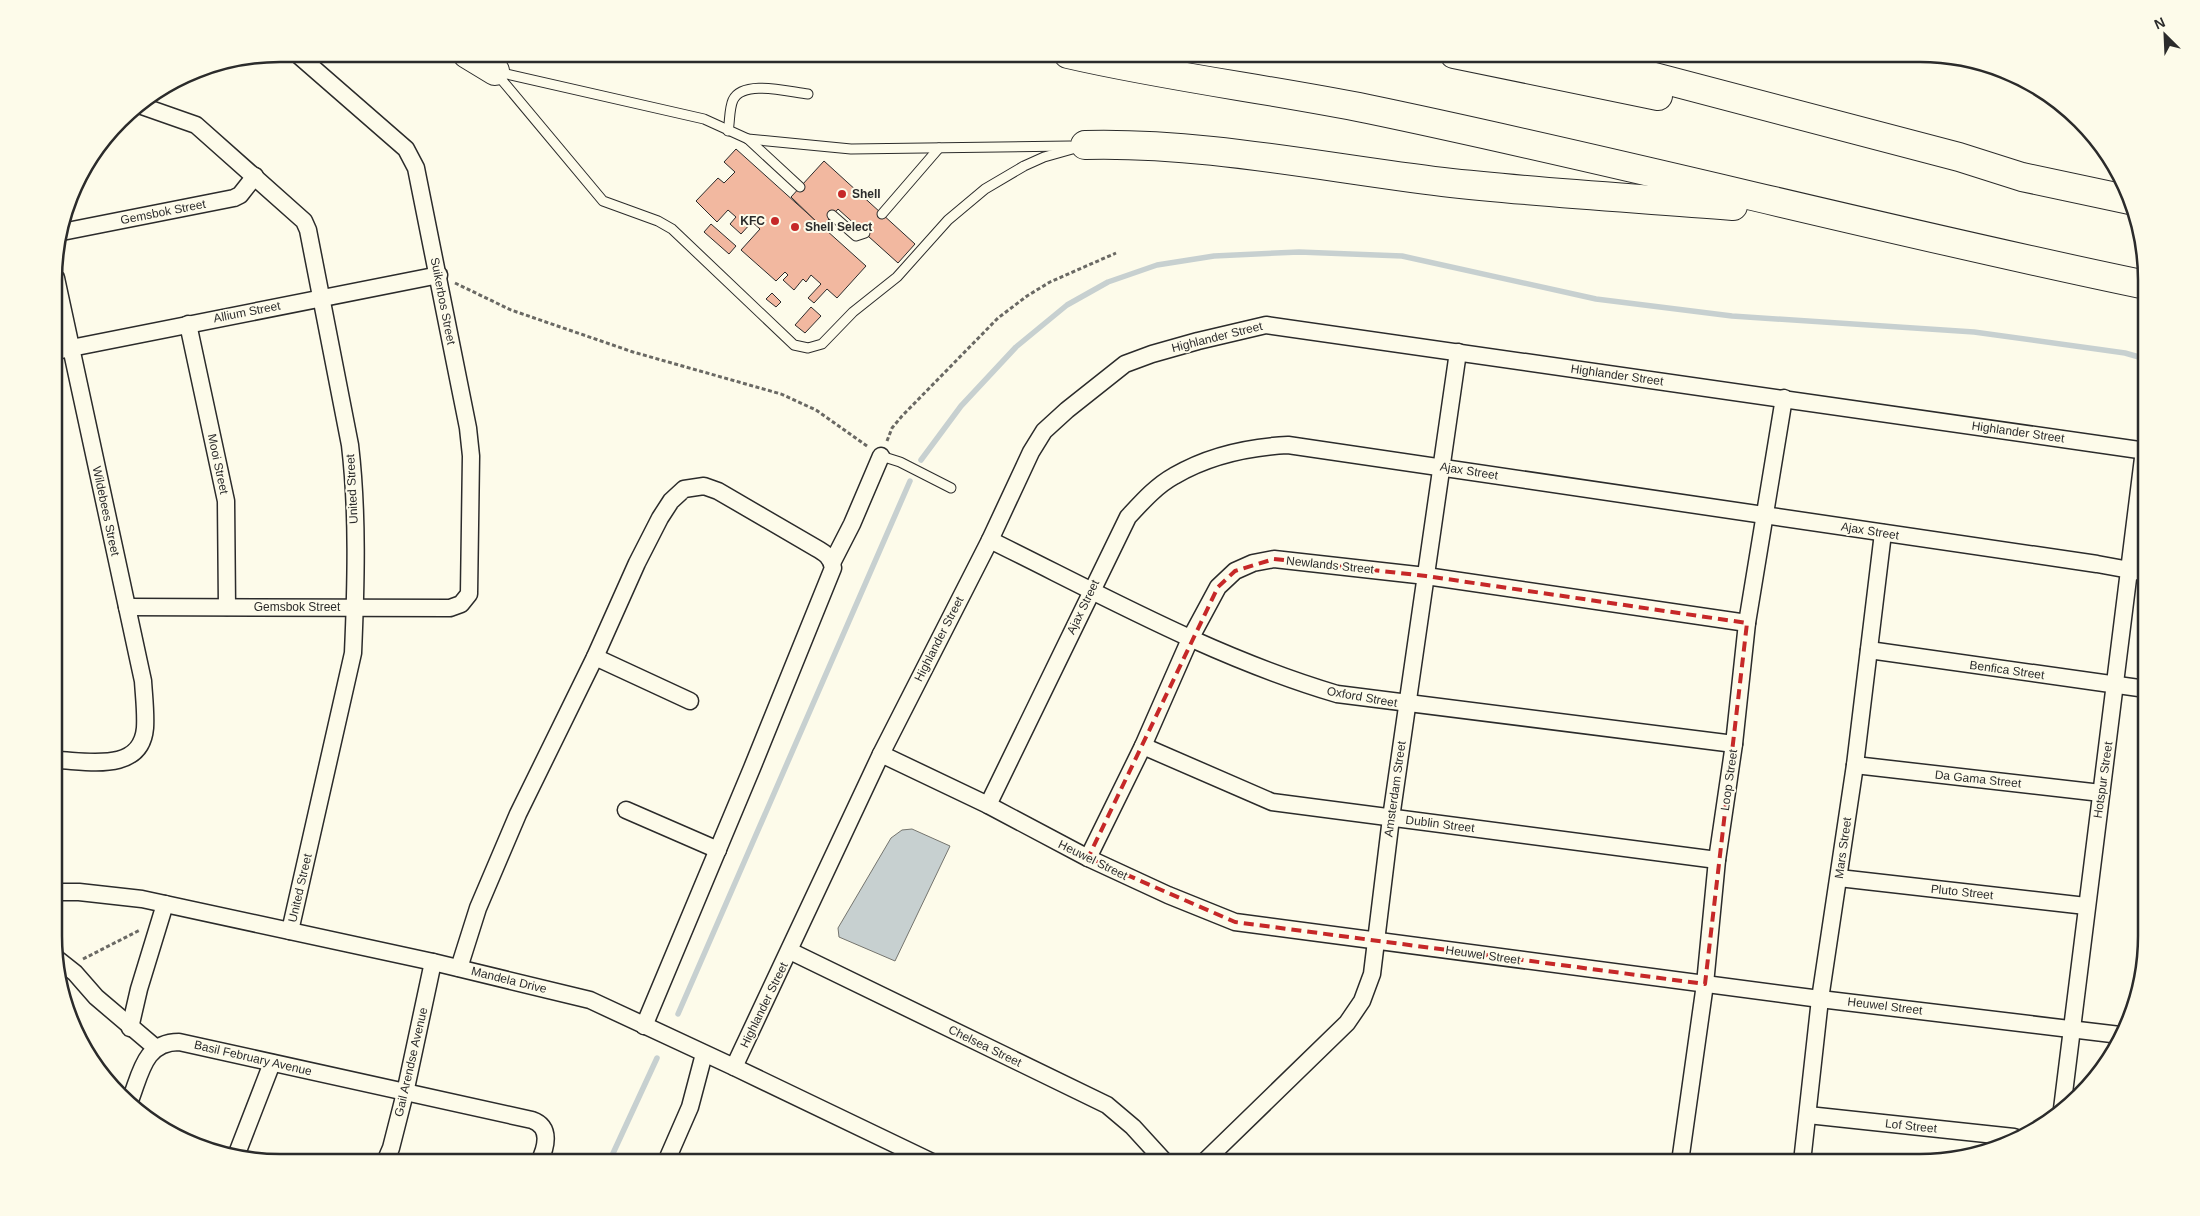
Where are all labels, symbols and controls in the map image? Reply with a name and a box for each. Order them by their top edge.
north arrow [2140,10,2190,60]
text: N [2152,14,2168,32]
place label: Shell [852,187,881,201]
marker: Shell [836,188,848,200]
street label: Gemsbok Street [119,197,208,227]
place label: KFC [740,214,765,228]
marker: KFC [769,215,781,227]
place label: Shell Select [805,220,872,234]
marker: Shell Select [789,221,801,233]
street label: Suikerbos Street [428,256,458,347]
street label: Allium Street [212,299,282,325]
street label: Highlander Street [1170,319,1265,355]
street label: Highlander Street [1570,362,1665,389]
street label: Highlander Street [1971,419,2066,446]
street label: Mooi Street [205,433,231,496]
street label: United Street [343,453,361,524]
street label: Ajax Street [1439,459,1500,483]
street label: Wildebees Street [90,465,122,558]
street label: Ajax Street [1840,519,1901,543]
street label: Newlands Street [1285,553,1375,577]
street label: Ajax Street [1064,577,1102,636]
street label: Highlander Street [912,594,967,684]
street label: Gemsbok Street [254,600,341,614]
street label: Benfica Street [1969,658,2046,682]
street label: Oxford Street [1326,684,1399,710]
street label: Amsterdam Street [1381,739,1409,838]
street label: Hotspur Street [2091,740,2115,819]
street label: Loop Street [1718,748,1740,812]
street label: Da Gama Street [1934,768,2023,791]
street label: Dublin Street [1405,813,1476,835]
street label: Mars Street [1832,816,1854,880]
street label: Heuwel Street [1056,837,1131,883]
street label: United Street [285,852,315,924]
street label: Pluto Street [1930,882,1995,902]
street label: Heuwel Street [1445,943,1522,967]
street label: Highlander Street [737,959,791,1050]
street label: Mandela Drive [470,964,549,996]
street label: Heuwel Street [1847,994,1924,1018]
street label: Gail Arendse Avenue [392,1006,430,1118]
street label: Chelsea Street [946,1022,1024,1070]
street label: Basil February Avenue [193,1038,314,1078]
street label: Lof Street [1884,1116,1938,1136]

